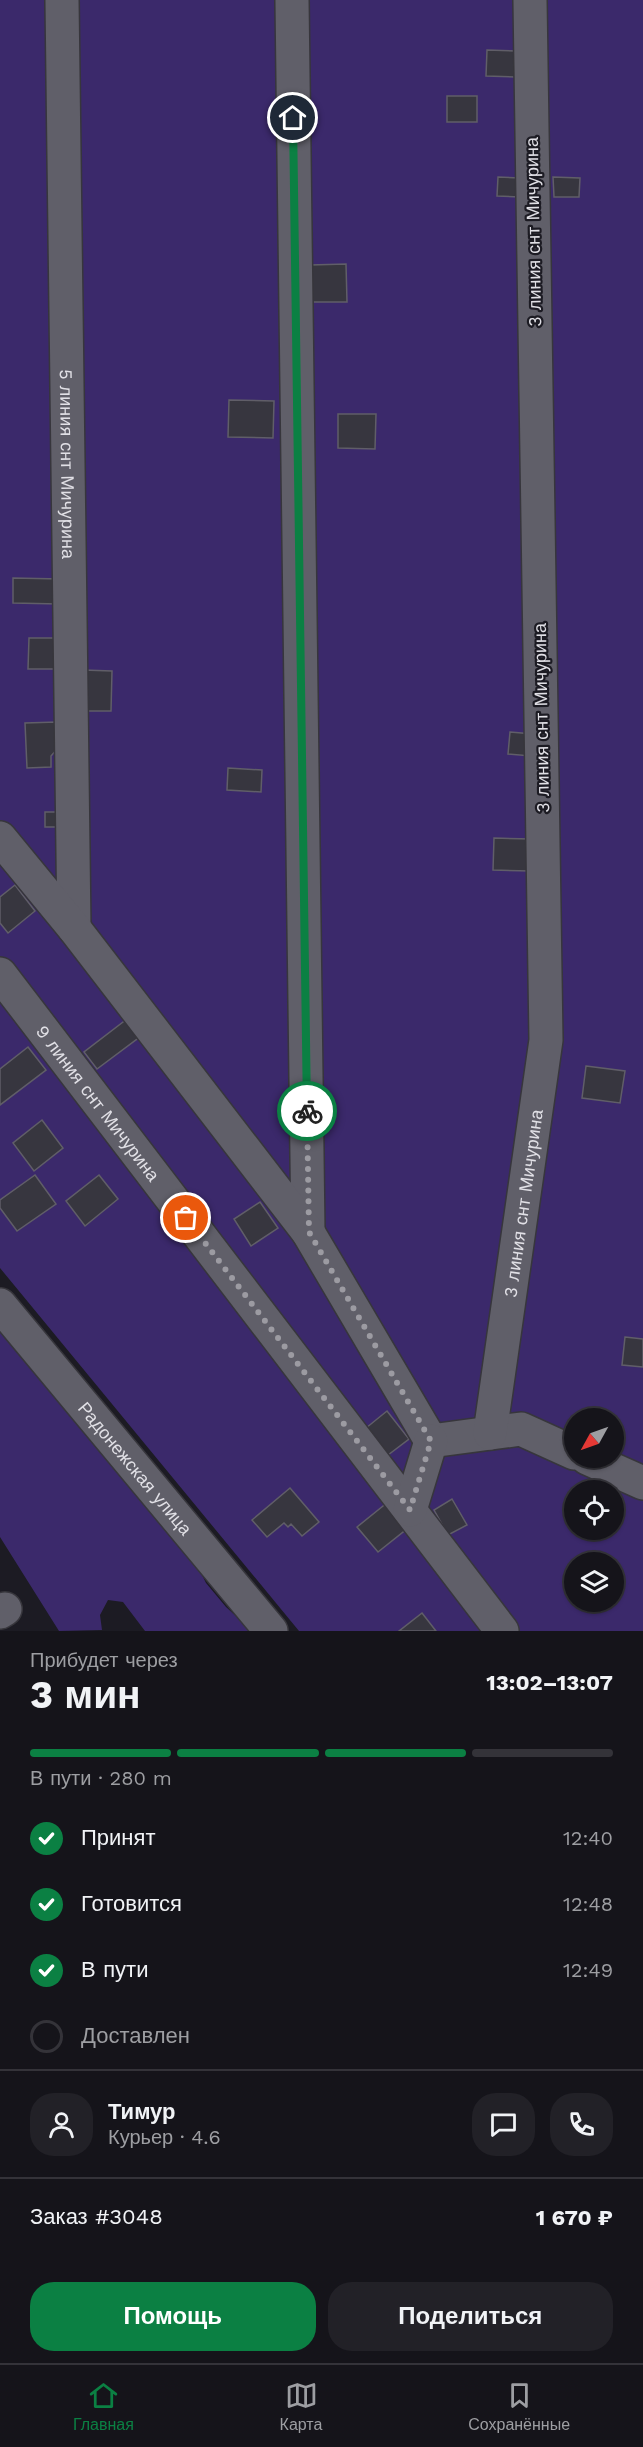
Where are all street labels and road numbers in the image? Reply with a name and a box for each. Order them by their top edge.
street label: 3 линия снт Мичурина [521,136,545,327]
street label: 5 линия снт Мичурина [56,369,80,560]
street label: 3 линия снт Мичурина [529,622,553,813]
street label: 9 линия снт Мичурина [32,1021,165,1186]
street label: 3 линия снт Мичурина [499,1107,547,1299]
street label: Радонежская улица [74,1397,197,1540]

